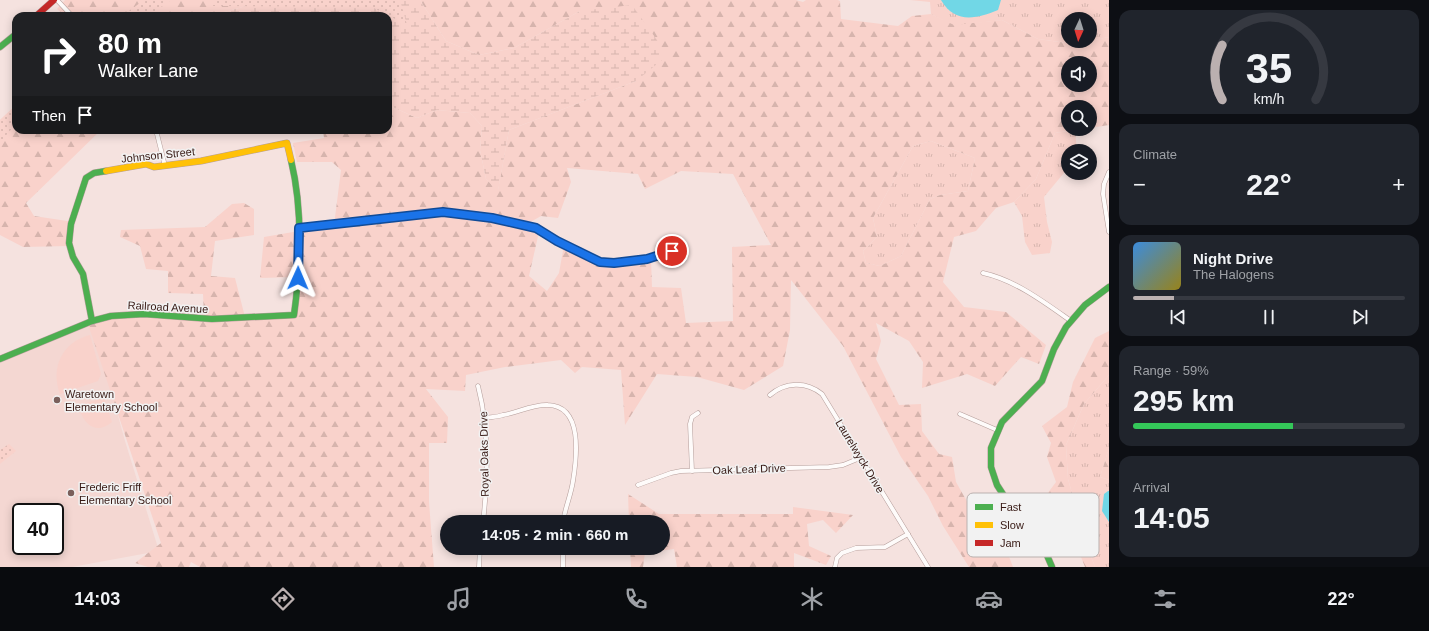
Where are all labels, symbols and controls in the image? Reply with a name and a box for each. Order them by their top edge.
north arrow [1061,12,1097,48]
map controls [1061,12,1097,180]
icon: right [32,28,84,80]
text: 80 m [98,28,162,59]
text: 35 [1246,45,1292,92]
button: sound [1061,56,1097,92]
text: Walker Lane [98,61,198,81]
text: km/h [1254,91,1285,107]
button: search [1061,100,1097,136]
icon: arrive [74,104,96,126]
text: Then [32,107,66,124]
button: layers [1061,144,1097,180]
street label: Johnson Street [121,145,195,165]
text: Climate [1133,147,1177,162]
text: 22° [1246,168,1292,201]
text: − [1133,172,1146,197]
text: + [1392,172,1405,197]
pin [655,234,689,268]
icon: arrive [661,240,683,262]
text: Night Drive [1193,250,1273,267]
position arrow [277,257,319,299]
text: The Halogens [1193,267,1274,282]
street label: Railroad Avenue [127,299,209,315]
icon: previous [1167,306,1189,328]
icon: pause [1258,306,1280,328]
icon: next [1349,306,1371,328]
text: Range · 59% [1133,363,1209,378]
text: 295 km [1133,384,1235,417]
place label: Waretown Elementary School [65,388,157,413]
marker: Waretown Elementary School [52,395,62,405]
street label: Royal Oaks Drive [477,411,491,497]
street label: Laurelwyck Drive [833,417,887,495]
street label: Oak Leaf Drive [712,462,786,476]
text: Arrival [1133,480,1170,495]
place label: Frederic Friff Elementary School [79,481,171,506]
marker: Frederic Friff Elementary School [66,488,76,498]
legend [967,493,1099,557]
text: Fast [1000,501,1021,513]
text: 14:05 [1133,501,1210,534]
speed limit sign: 40 [12,503,64,555]
text: Slow [1000,519,1024,531]
text: 14:05 · 2 min · 660 m [482,526,628,543]
text: Jam [1000,537,1021,549]
icon: directions [269,585,297,613]
icon: music [445,585,473,613]
icon: phone [622,585,650,613]
icon: climate [798,585,826,613]
icon: car [975,585,1003,613]
icon: filters [1151,585,1179,613]
text: 14:03 [74,589,120,609]
text: 22° [1327,589,1355,609]

